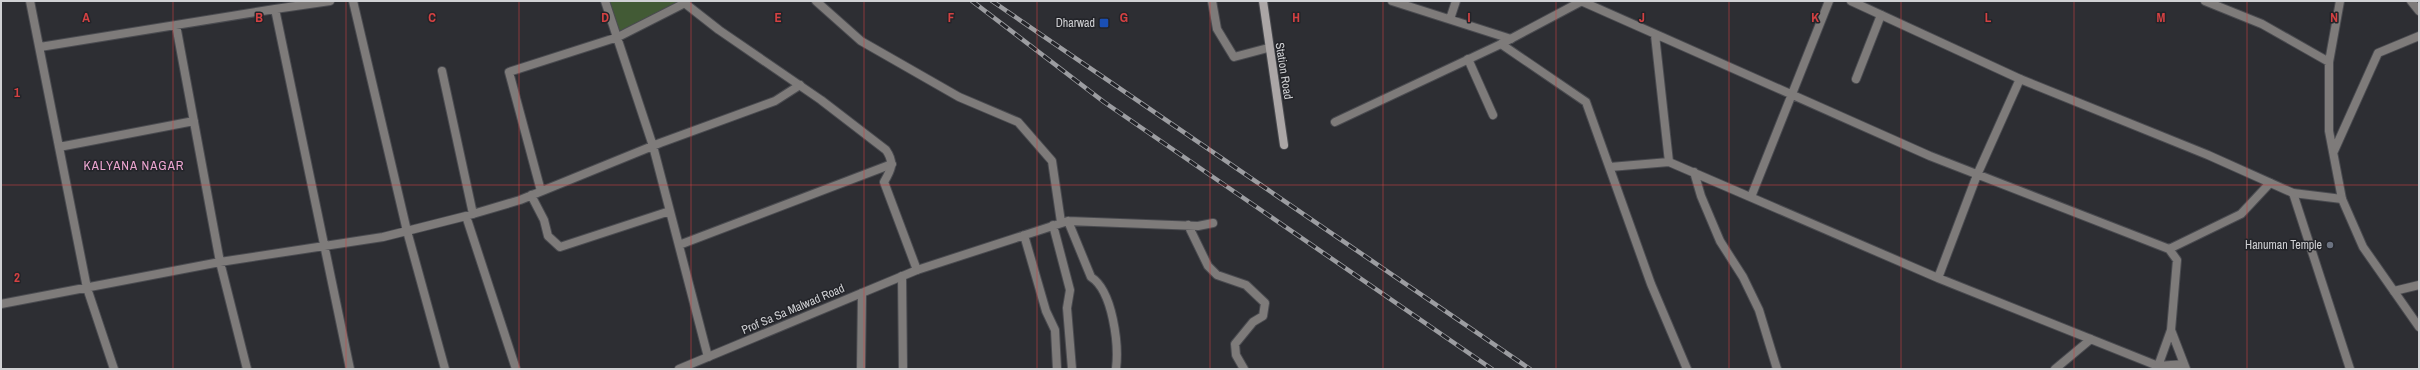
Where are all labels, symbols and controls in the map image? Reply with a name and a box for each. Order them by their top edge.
text: A [82,9,90,26]
text: B [255,9,263,26]
text: C [428,9,436,26]
text: D [601,9,609,26]
text: E [774,9,782,26]
text: F [948,9,955,26]
text: G [1120,9,1128,26]
text: H [1292,9,1300,26]
text: I [1468,9,1471,26]
text: J [1639,9,1645,26]
text: K [1811,9,1819,26]
text: L [1985,9,1992,26]
text: M [2157,9,2166,26]
text: N [2330,9,2338,26]
place label: Dharwad [1056,15,1095,31]
marker: Dharwad [1098,17,1110,29]
street label: Station Road [1272,41,1296,101]
text: 1 [14,84,20,101]
district label: KALYANA NAGAR [84,157,184,174]
place label: Hanuman Temple [2245,237,2322,253]
marker: Hanuman Temple [2325,240,2335,250]
text: 2 [14,269,20,286]
street label: Prof Sa Sa Malwad Road [739,280,847,338]

